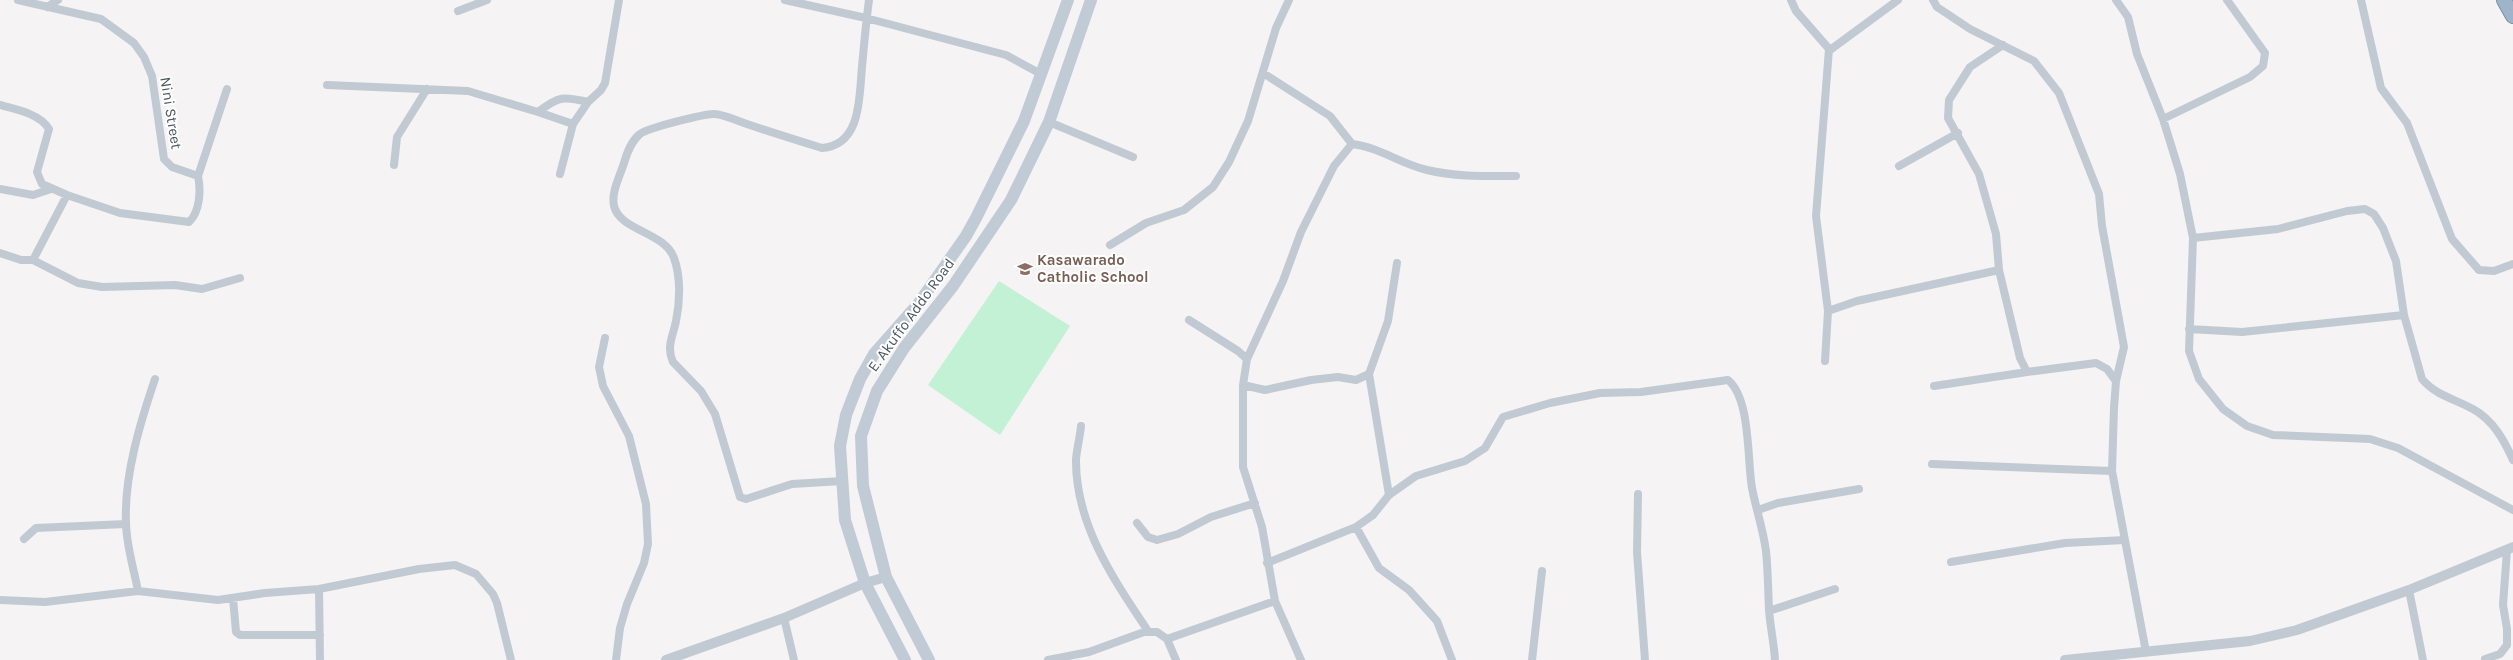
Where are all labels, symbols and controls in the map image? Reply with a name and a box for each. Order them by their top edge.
street label: Nini Street [156,76,186,151]
place label: Kasawarado Catholic School [1037,251,1149,286]
street label: E. Akuffo Addo Road [864,255,958,375]
school or university icon: Kasawarado Catholic School [1016,260,1034,278]

